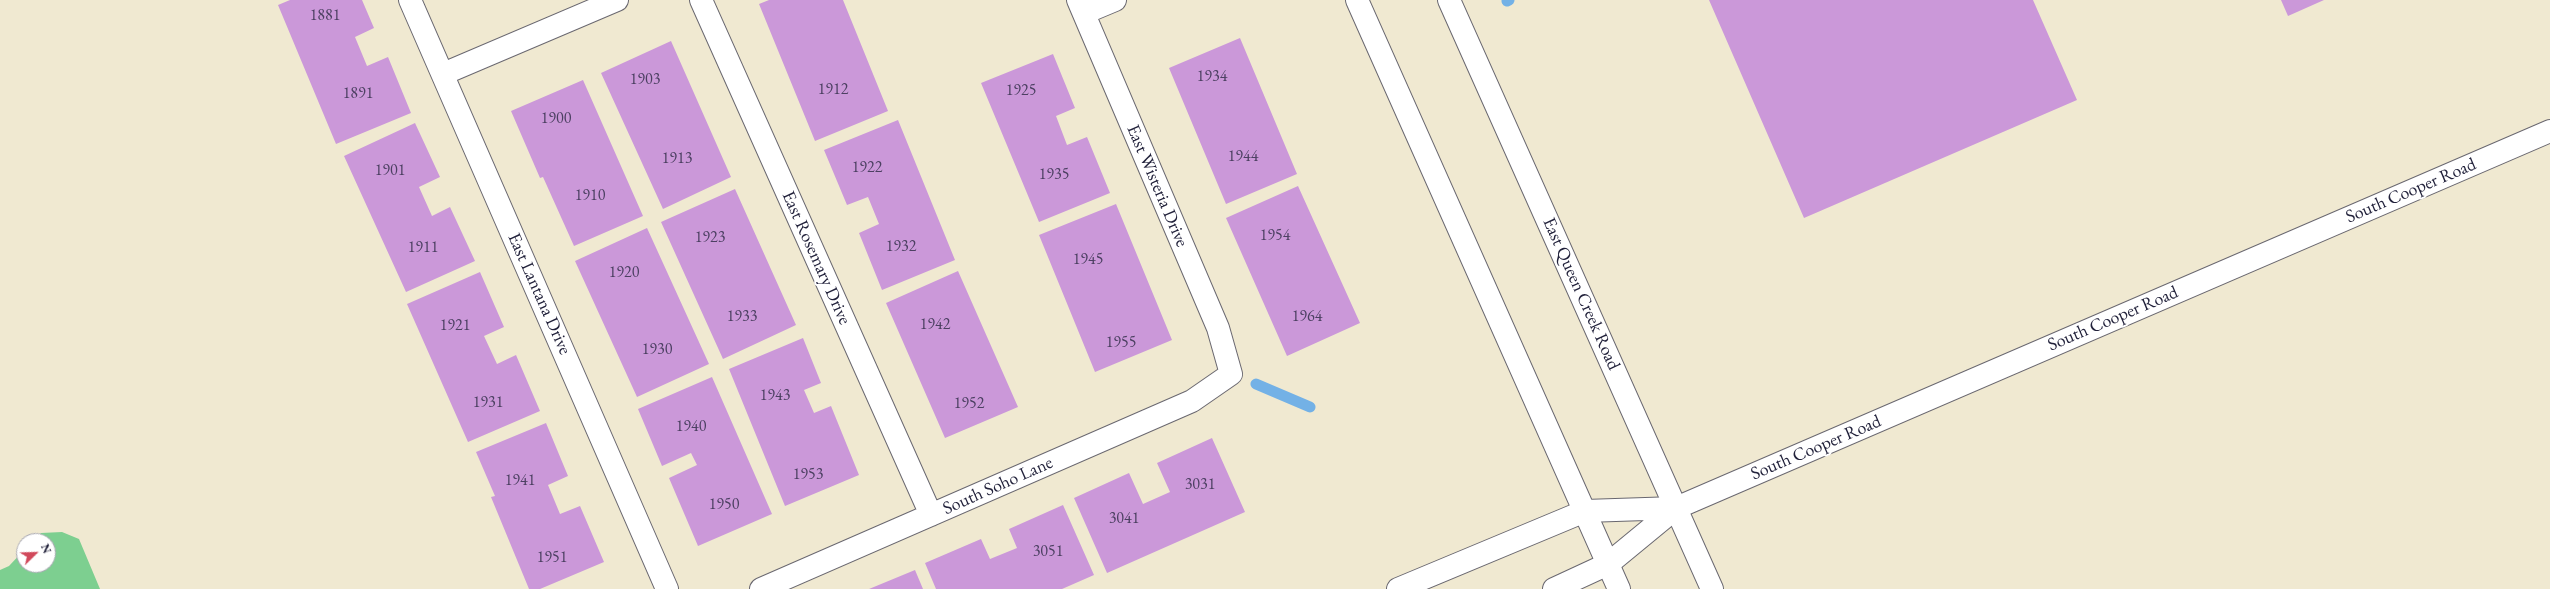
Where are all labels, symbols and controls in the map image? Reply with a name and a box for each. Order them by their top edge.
house number: 1881 [310,6,340,26]
house number: 1934 [1197,67,1227,87]
house number: 1903 [630,70,660,90]
house number: 1912 [818,80,848,100]
house number: 1925 [1006,81,1036,101]
house number: 1891 [343,84,373,104]
house number: 1900 [541,109,571,129]
street label: East Wisteria Drive [1122,122,1192,250]
house number: 1944 [1228,147,1258,167]
house number: 1913 [662,149,692,169]
street label: South Cooper Road [2343,154,2479,228]
house number: 1922 [852,158,882,178]
house number: 1901 [375,161,405,181]
house number: 1935 [1039,165,1069,185]
house number: 1910 [575,186,605,206]
street label: East Rosemary Drive [777,188,855,328]
street label: East Queen Creek Road [1538,214,1624,374]
house number: 1954 [1260,226,1290,246]
house number: 1923 [695,228,725,248]
street label: East Lantana Drive [503,230,575,358]
house number: 1932 [886,237,916,257]
house number: 1911 [408,238,438,258]
house number: 1945 [1073,250,1103,270]
house number: 1920 [609,263,639,283]
street label: South Cooper Road [2045,282,2181,356]
house number: 1933 [727,307,757,327]
house number: 1964 [1292,307,1322,327]
house number: 1942 [920,315,950,335]
house number: 1921 [440,316,470,336]
house number: 1955 [1106,333,1136,353]
house number: 1930 [642,340,672,360]
house number: 1943 [760,386,790,406]
house number: 1931 [473,393,503,413]
house number: 1952 [954,394,984,414]
street label: South Cooper Road [1748,411,1884,485]
house number: 1940 [676,417,706,437]
street label: South Soho Lane [940,452,1056,520]
house number: 1953 [793,465,823,485]
house number: 1941 [505,471,535,491]
house number: 3031 [1185,475,1215,495]
house number: 1950 [709,495,739,515]
house number: 3041 [1109,509,1139,529]
north arrow [16,533,56,573]
text: N [38,542,54,556]
house number: 3051 [1033,542,1063,562]
house number: 1951 [537,548,567,568]

